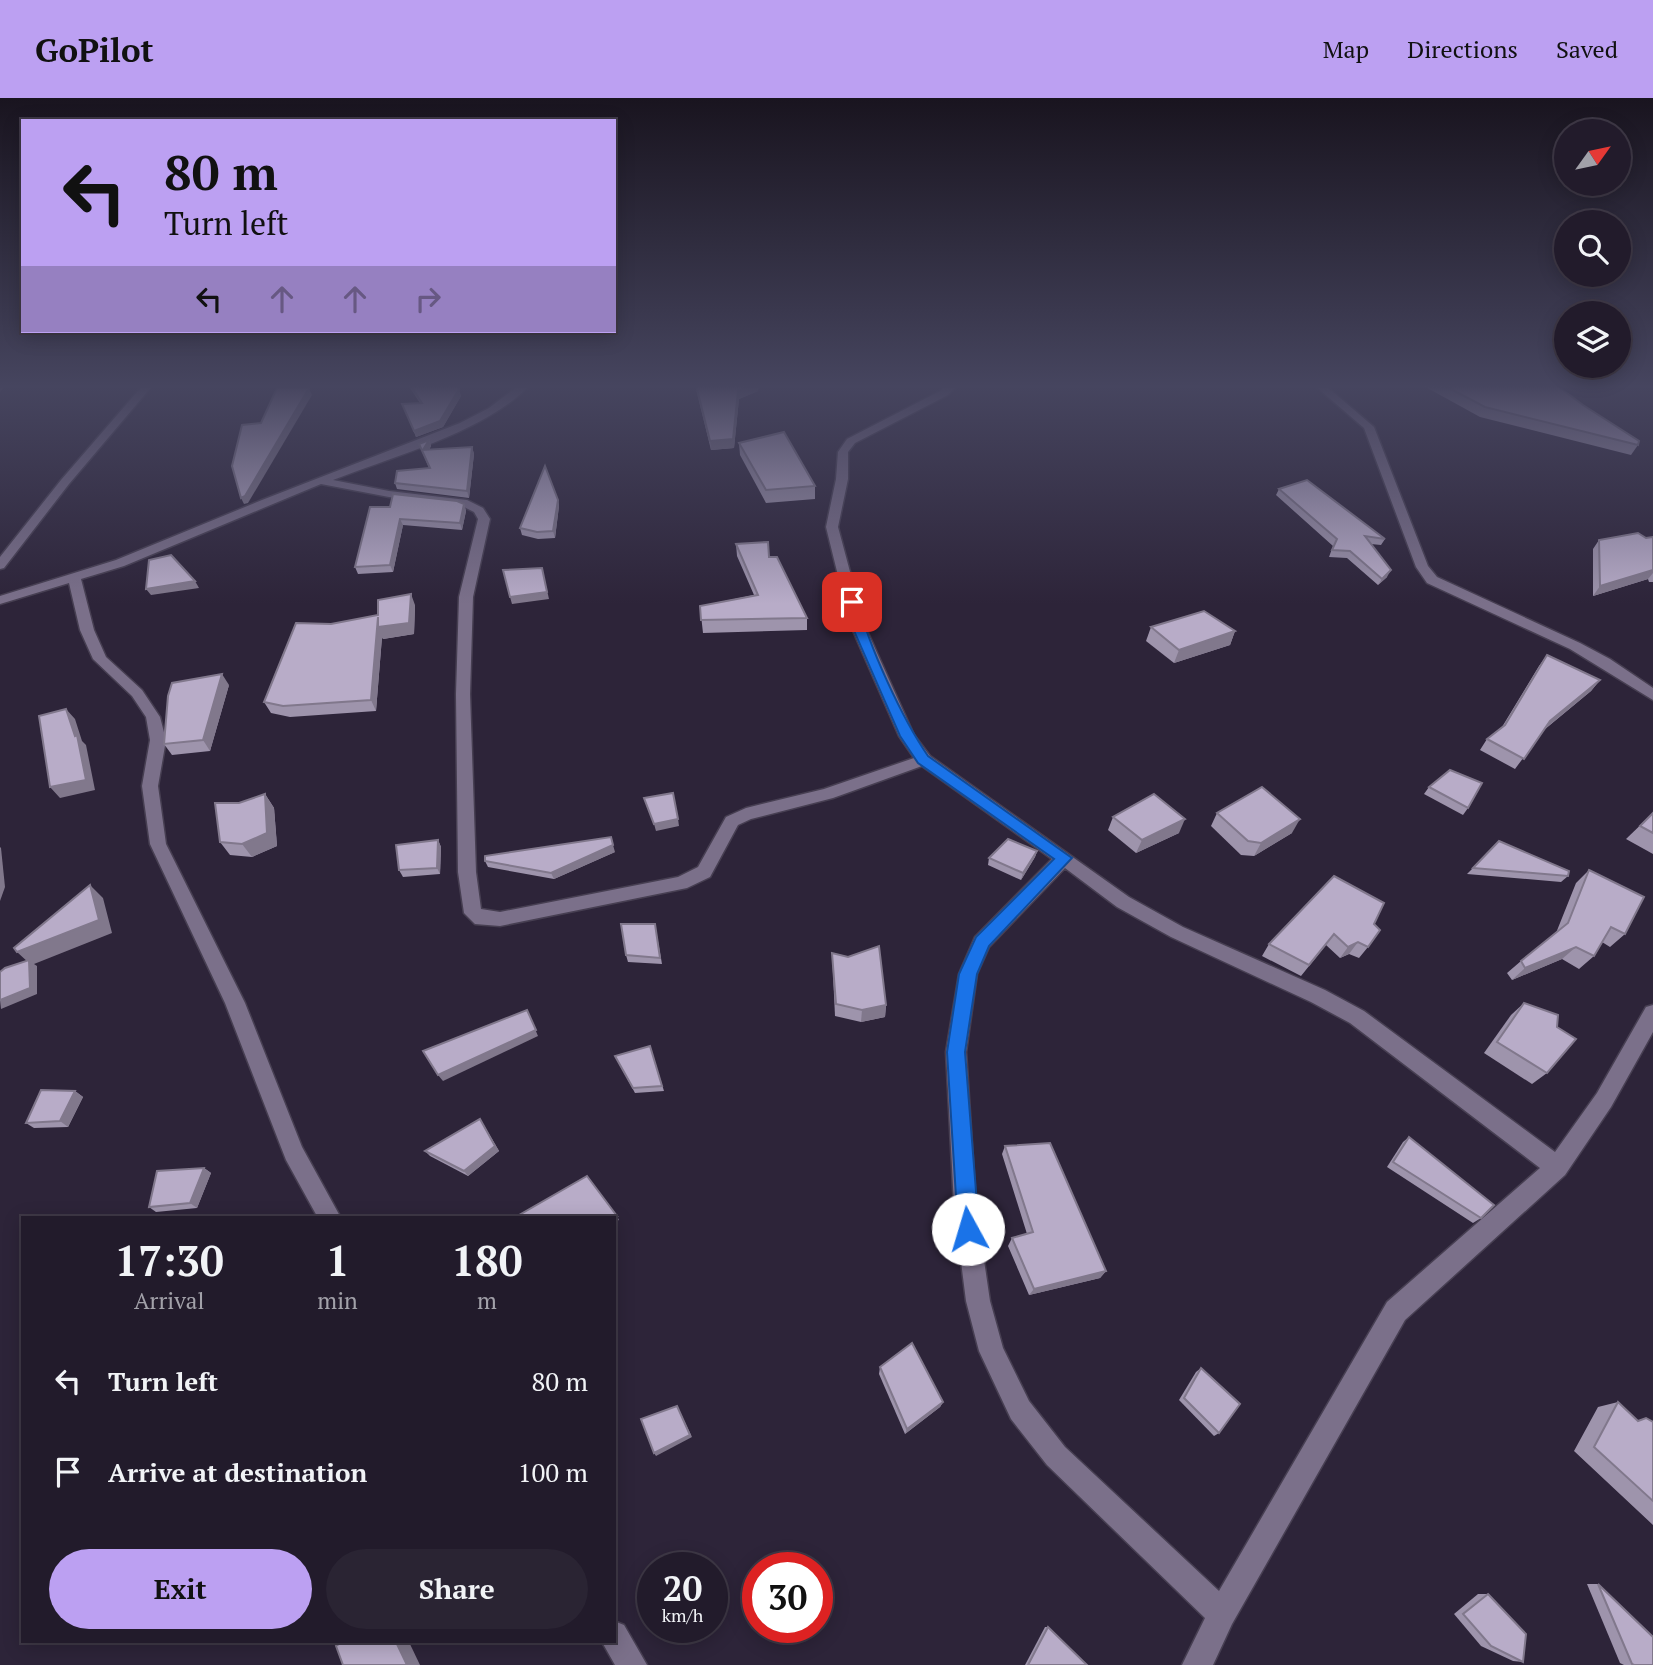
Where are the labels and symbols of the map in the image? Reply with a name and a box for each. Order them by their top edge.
north arrow [1554,119,1631,196]
pin [822,572,882,632]
position arrow [931,1192,1005,1266]
speed limit sign: 30 [742,1552,833,1643]

